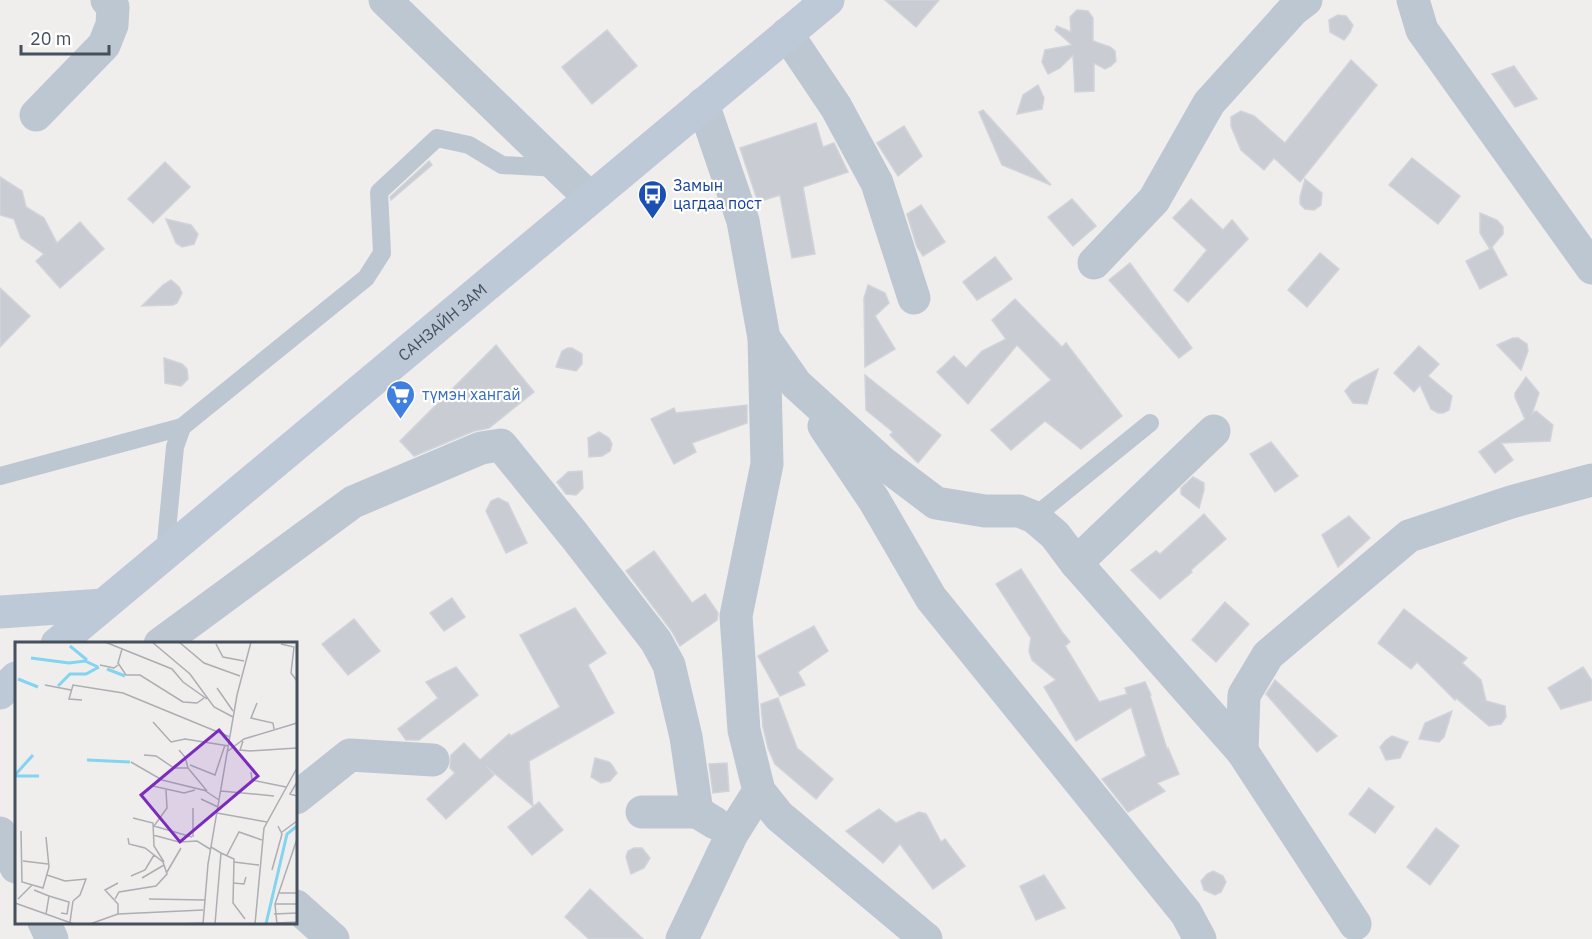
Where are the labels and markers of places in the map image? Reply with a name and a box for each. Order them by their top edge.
place label: Замын цагдаа пост [673,175,762,213]
bus stop icon: Замын цагдаа пост [636,178,668,220]
supermarket icon: түмэн хангай [385,378,417,420]
place label: түмэн хангай [422,384,521,404]

